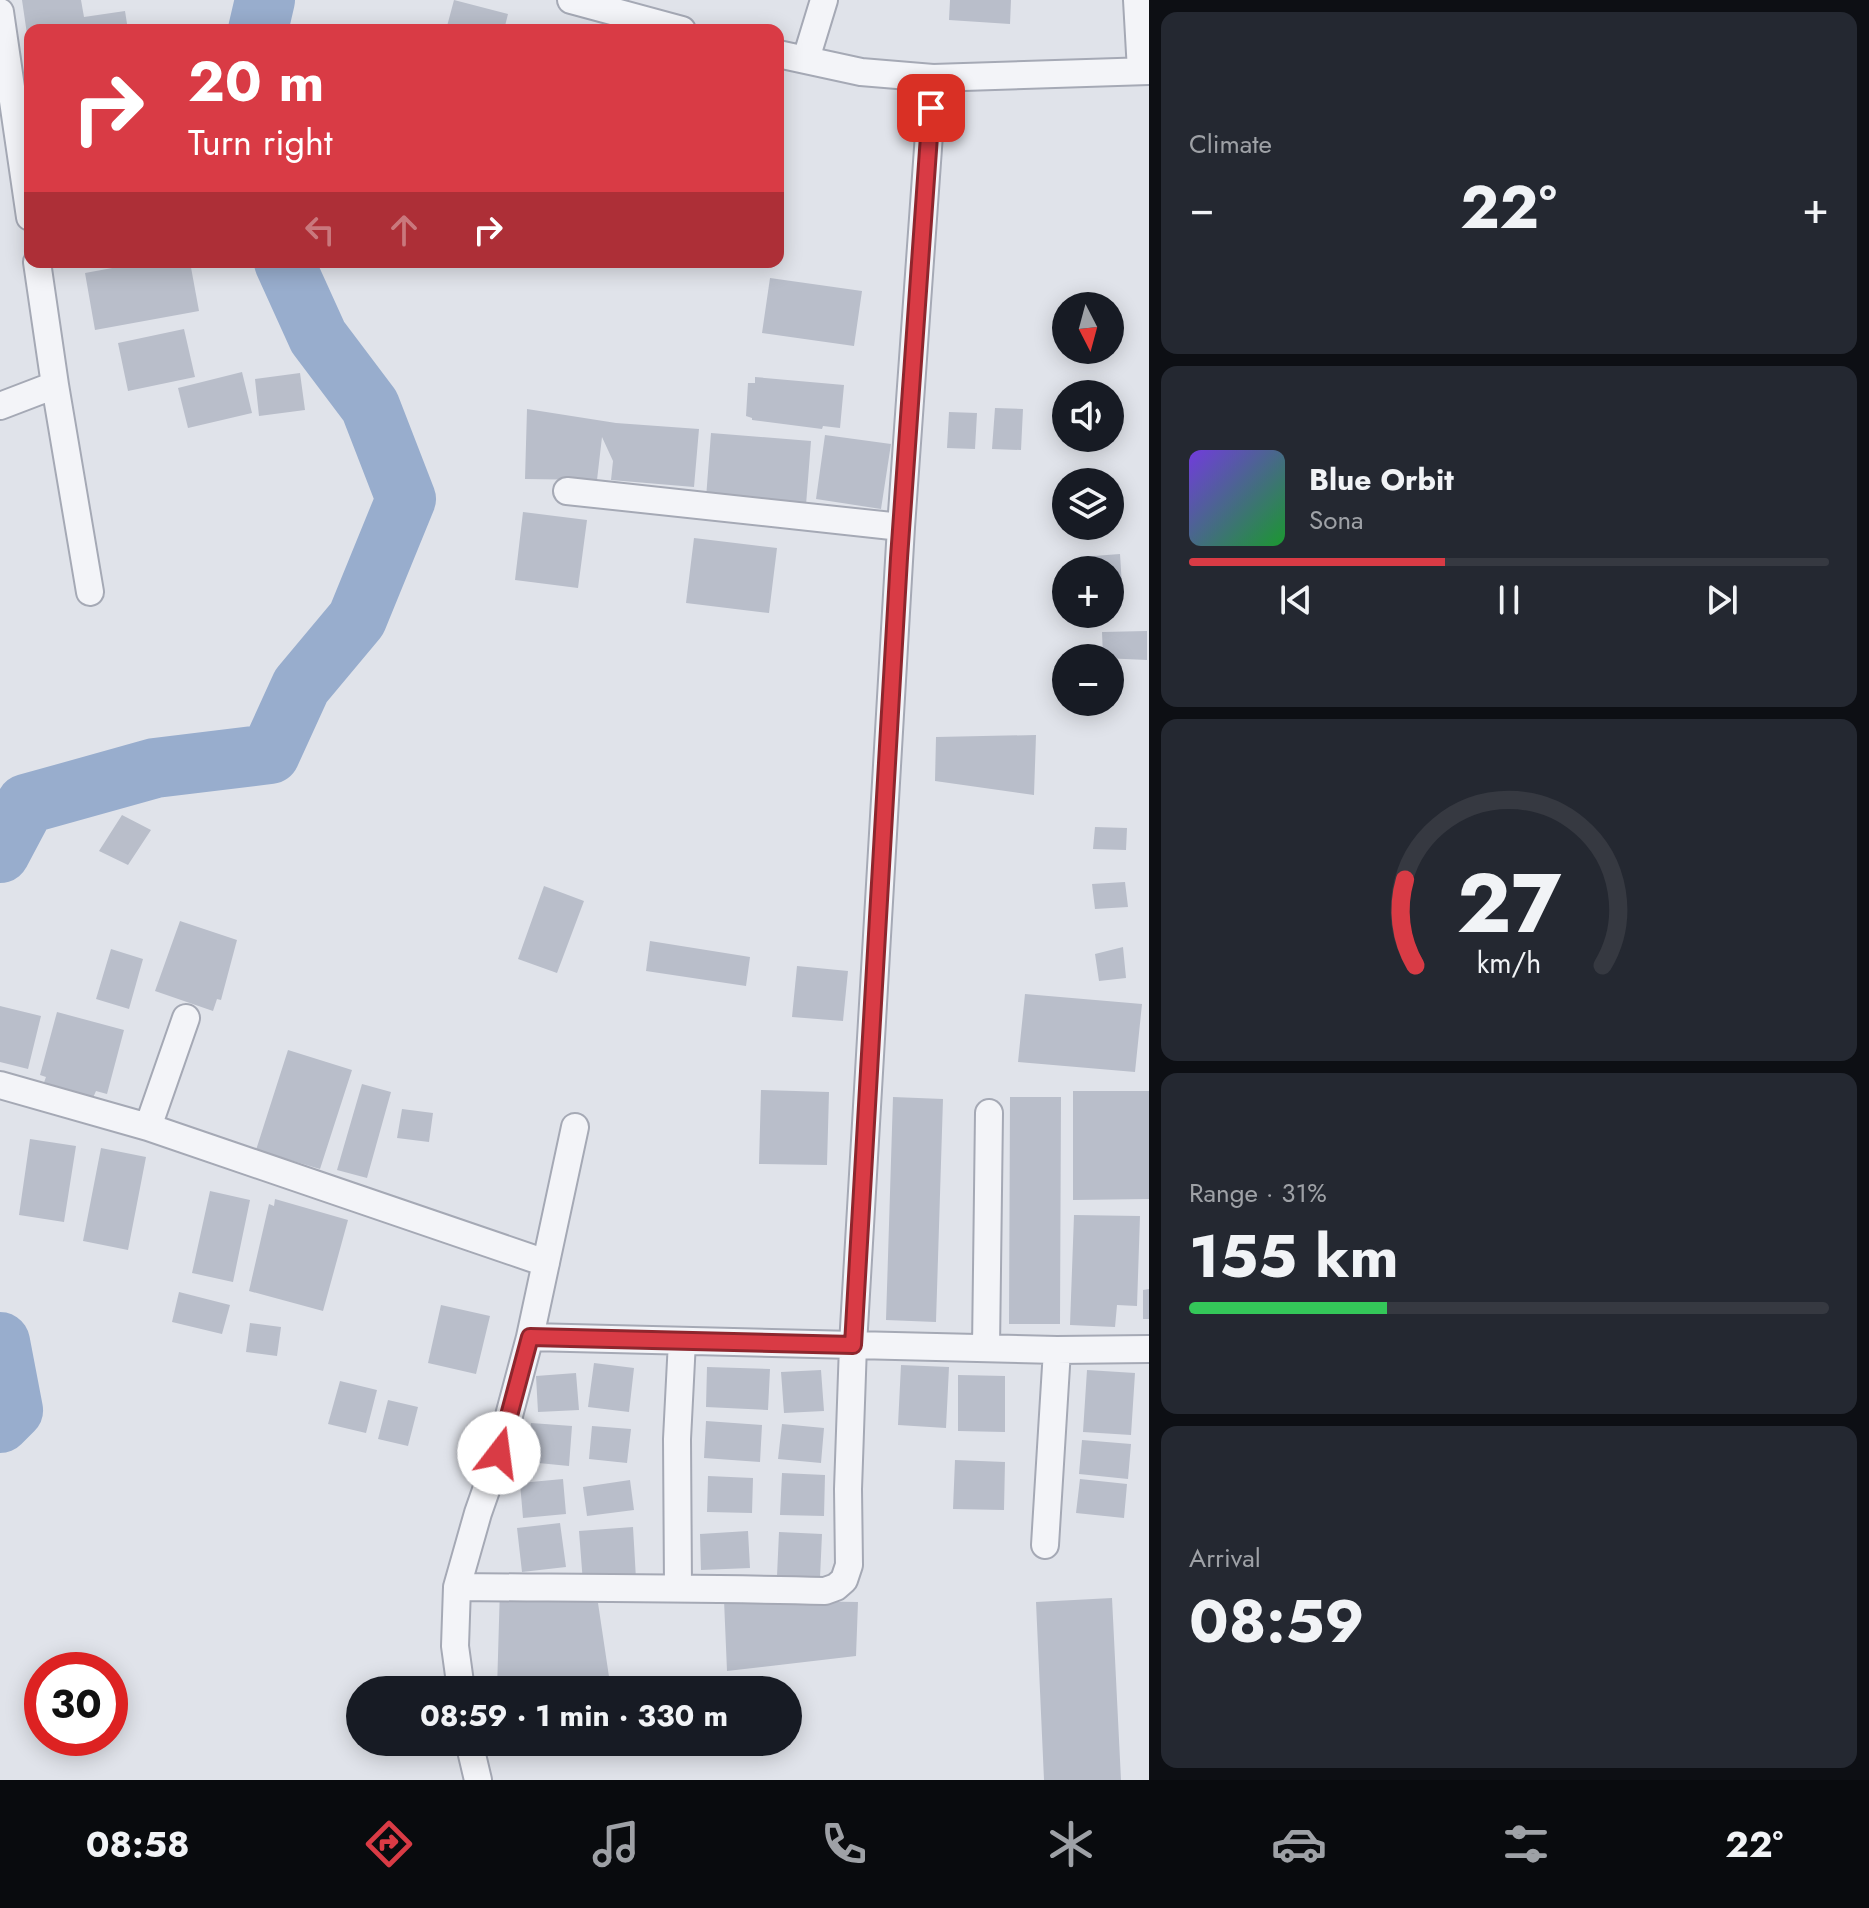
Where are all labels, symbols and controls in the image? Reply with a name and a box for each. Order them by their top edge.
text: 20 m [188,41,325,122]
icon: right [56,56,160,160]
pin [897,74,965,142]
icon: arrive [909,86,953,130]
text: Turn right [188,116,333,168]
text: Climate [1189,125,1272,163]
text: 22° [1460,164,1557,251]
text: − [1189,176,1215,240]
text: + [1802,176,1829,240]
icon: left [298,208,342,252]
icon: ahead [382,208,426,252]
icon: right [466,208,510,252]
north arrow [1052,292,1124,364]
map controls [1052,292,1124,716]
button: sound [1052,380,1124,452]
text: Blue Orbit [1309,458,1454,501]
button: layers [1052,468,1124,540]
text: Sona [1309,501,1364,539]
button: + [1052,556,1124,628]
icon: previous [1274,578,1318,622]
icon: pause [1487,578,1531,622]
icon: next [1700,578,1744,622]
button: − [1052,644,1124,716]
text: 27 [1457,843,1561,963]
text: km/h [1477,942,1541,984]
text: Range · 31% [1189,1174,1327,1212]
text: 155 km [1189,1213,1399,1300]
position arrow [457,1411,541,1495]
text: Arrival [1189,1539,1261,1577]
text: 08:59 [1189,1578,1365,1665]
speed limit sign: 30 [24,1652,128,1756]
text: 08:59 · 1 min · 330 m [420,1694,728,1737]
icon: directions [361,1816,417,1872]
icon: music [588,1816,644,1872]
icon: phone [816,1816,872,1872]
icon: climate [1043,1816,1099,1872]
icon: car [1271,1816,1327,1872]
icon: filters [1498,1816,1554,1872]
text: 08:58 [86,1818,190,1870]
text: 22° [1725,1818,1783,1870]

